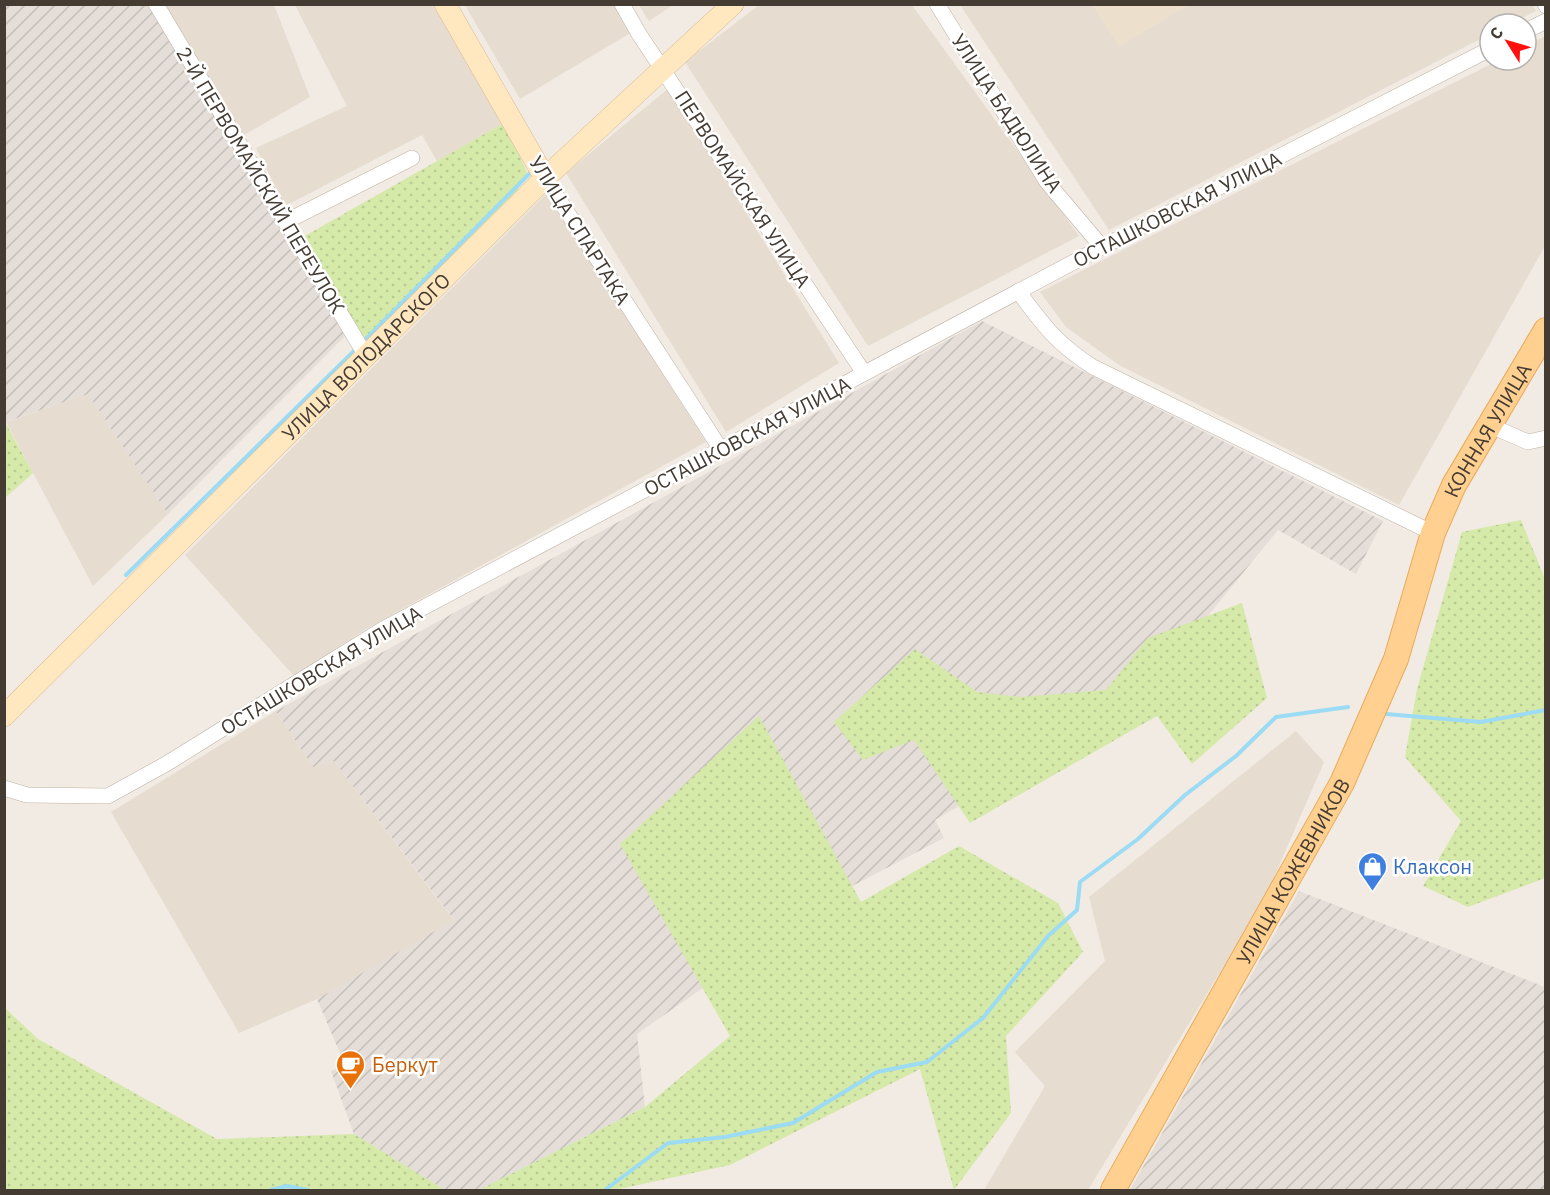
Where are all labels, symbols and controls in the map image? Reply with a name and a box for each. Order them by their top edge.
north arrow [1478,12,1538,72]
text: С [1485,23,1507,43]
street label: УЛИЦА БАДЮЛИНА [945,28,1069,198]
street label: 2-Й ПЕРВОМАЙСКИЙ ПЕРЕУЛОК [170,42,352,318]
street label: ПЕРВОМАЙСКАЯ УЛИЦА [669,85,817,293]
street label: ОСТАШКОВСКАЯ УЛИЦА [1068,145,1286,273]
street label: УЛИЦА СПАРТАКА [523,150,637,310]
street label: УЛИЦА ВОЛОДАРСКОГО [275,267,456,446]
street label: КОННАЯ УЛИЦА [1437,358,1537,501]
street label: ОСТАШКОВСКАЯ УЛИЦА [639,370,855,502]
street label: ОСТАШКОВСКАЯ УЛИЦА [215,599,427,741]
street label: УЛИЦА КОЖЕВНИКОВ [1229,773,1356,969]
shop icon: Клаксон [1356,850,1388,892]
place label: Клаксон [1393,853,1472,880]
cafe icon: Беркут [335,1048,367,1090]
place label: Беркут [372,1051,438,1078]

